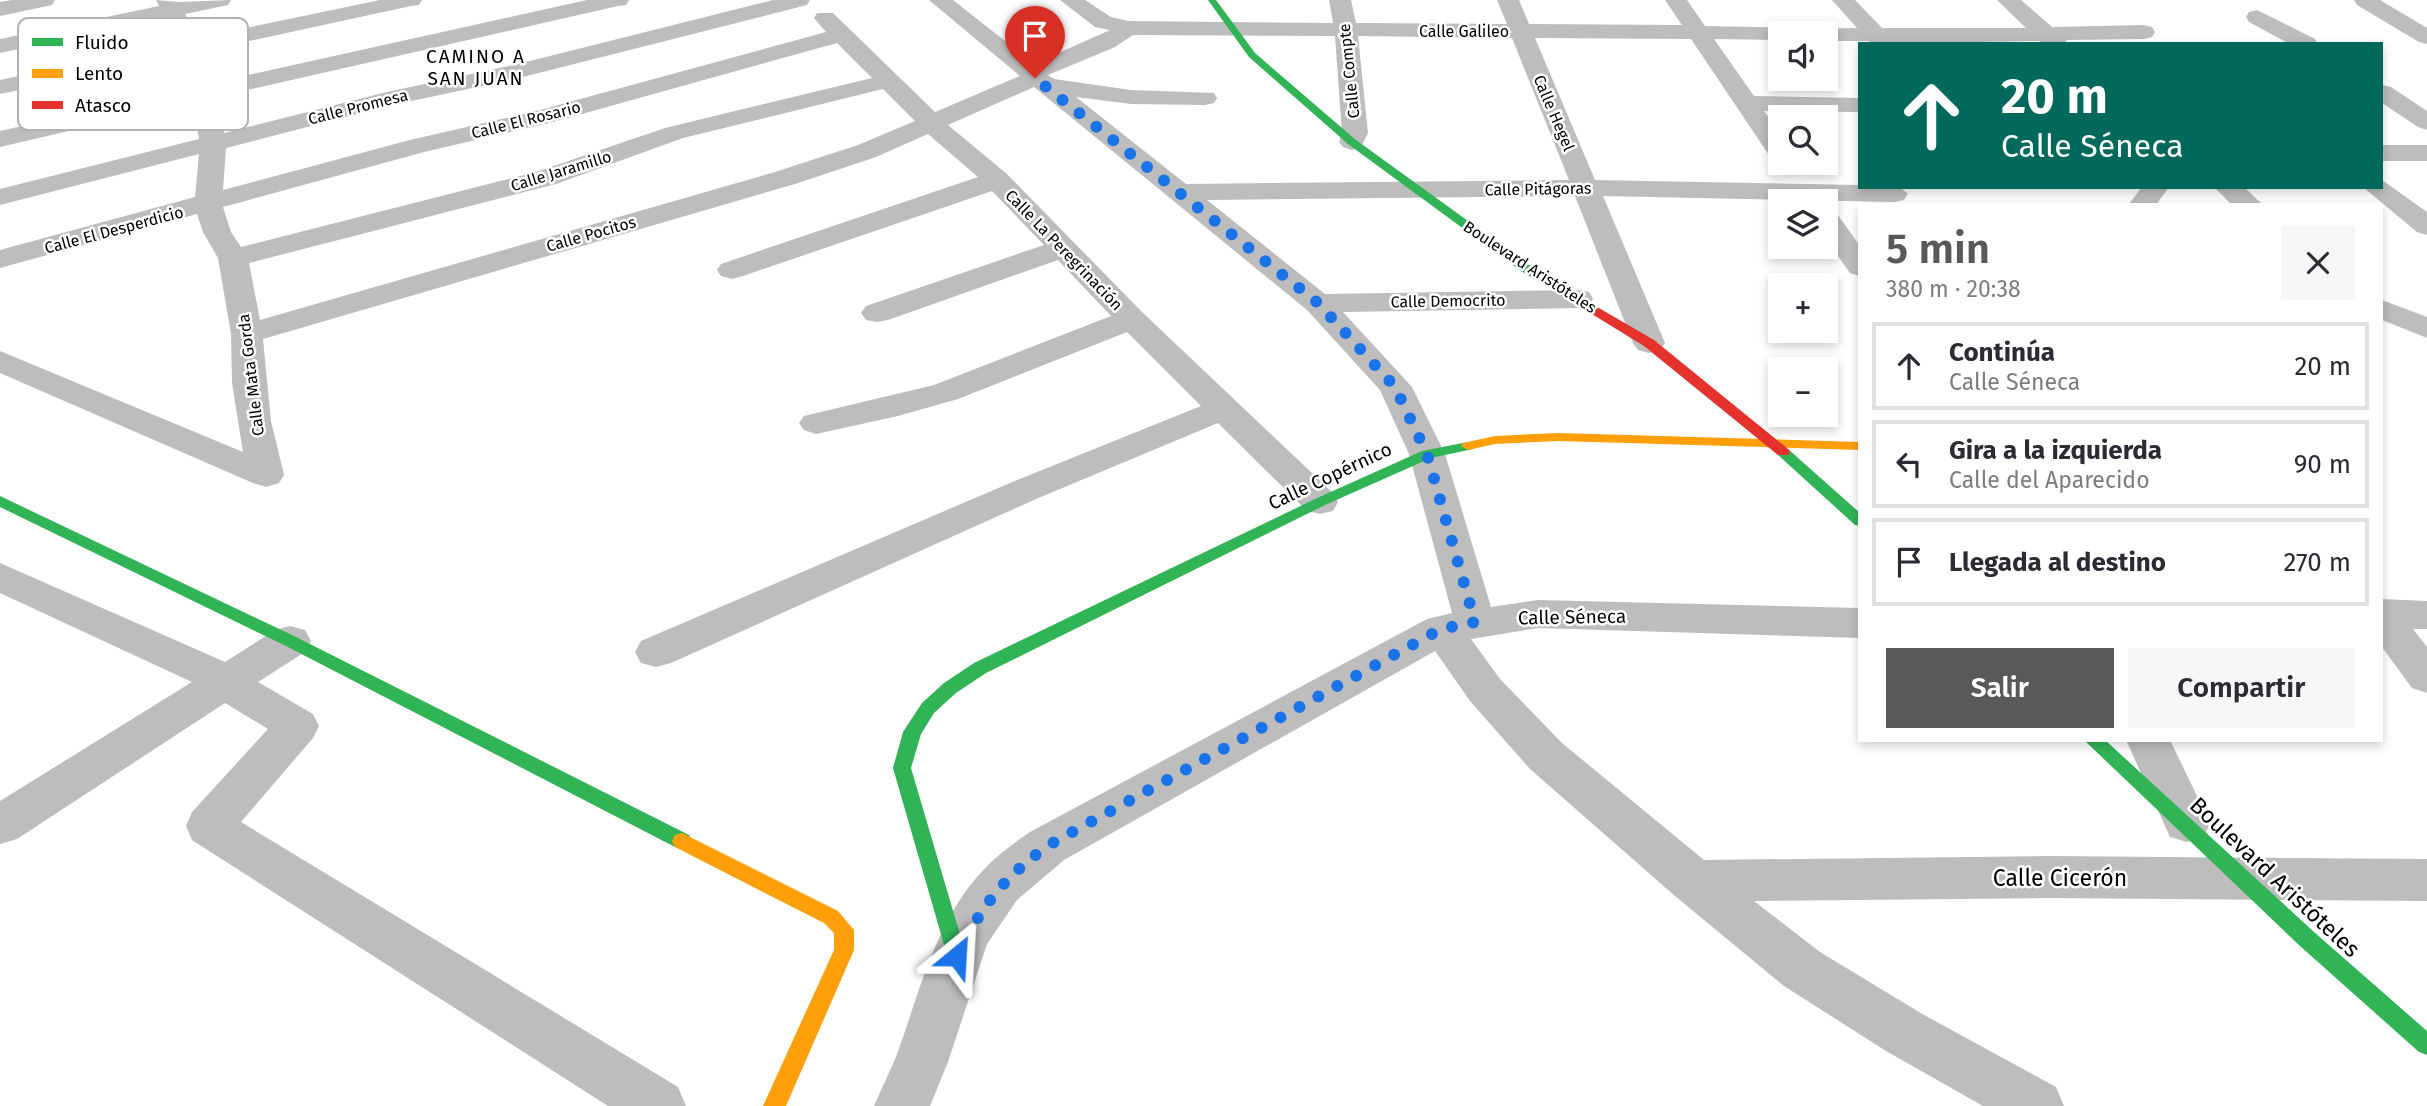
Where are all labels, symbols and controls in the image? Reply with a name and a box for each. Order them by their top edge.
pin [1005,6,1065,78]
icon: arrive [1016,17,1054,55]
legend [18,18,248,130]
map controls [1768,21,1838,427]
button: sound [1768,21,1838,91]
street label: Calle Galileo [1419,22,1509,41]
street label: Calle Compte [1335,23,1363,119]
text: Fluido [75,31,129,54]
district label: CAMINO A SAN JUAN [426,45,526,90]
text: Lento [75,62,123,85]
text: 20 m [2001,67,2108,126]
icon: ahead [1886,70,1977,161]
street label: Calle Hegel [1529,72,1579,154]
street label: Calle Promesa [306,85,410,129]
text: Atasco [75,94,131,117]
street label: Calle El Rosario [469,97,583,143]
button: search [1768,105,1838,175]
text: Calle Séneca [2001,127,2184,165]
street label: Calle Jaramillo [508,147,614,195]
street label: Calle Pitágoras [1485,179,1591,199]
street label: Calle La Peregrinación [1001,186,1127,314]
button: layers [1768,189,1838,259]
street label: Calle El Desperdicio [42,202,186,258]
street label: Calle Pocitos [544,212,638,256]
street label: Boulevard Aristóteles [1460,217,1600,317]
text: 5 min [1886,224,1990,274]
button: close [2281,226,2355,300]
button: + [1768,273,1838,343]
text: 380 m · 20:38 [1886,275,2021,303]
street label: Calle Democrito [1390,290,1506,312]
street label: Calle Mata Gorda [234,313,268,437]
text: Continúa [1949,337,2055,368]
icon: ahead [1890,347,1928,385]
text: 20 m [2294,351,2351,382]
button: − [1768,357,1838,427]
text: Calle Séneca [1949,368,2080,396]
text: Gira a la izquierda [1949,435,2162,466]
street label: Calle Copérnico [1265,437,1395,515]
icon: left [1890,445,1928,483]
text: 90 m [2294,449,2351,480]
text: Calle del Aparecido [1949,466,2150,494]
icon: arrive [1890,543,1928,581]
text: Llegada al destino [1949,547,2166,578]
text: 270 m [2283,547,2351,578]
street label: Calle Séneca [1518,605,1626,629]
button: Salir [1886,648,2114,728]
button: Compartir [2128,648,2355,728]
street label: Boulevard Aristóteles [2184,791,2366,963]
street label: Calle Cicerón [1993,864,2127,892]
position arrow [920,919,994,993]

